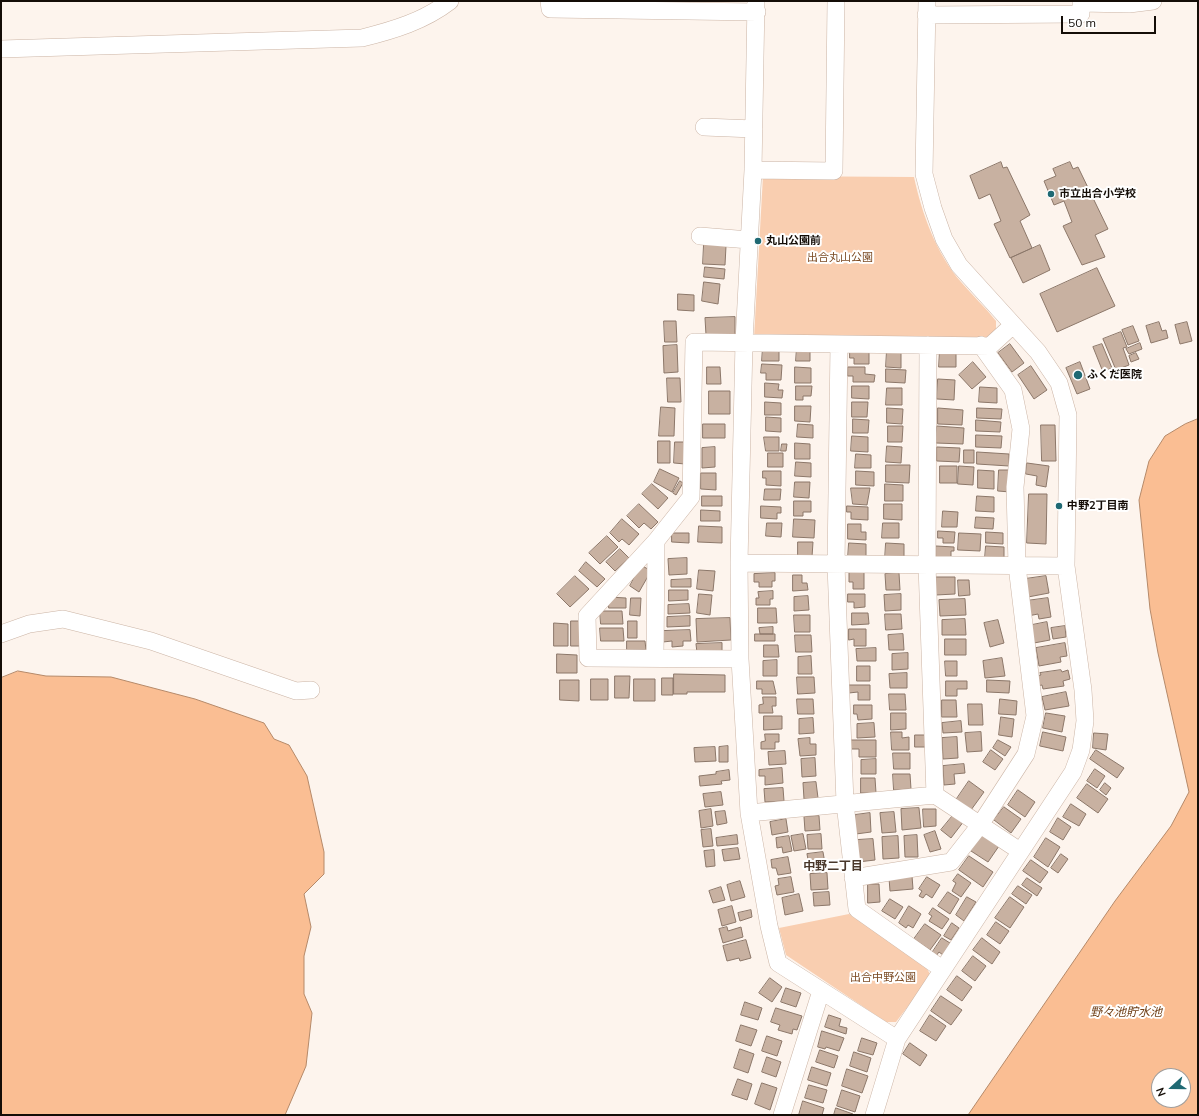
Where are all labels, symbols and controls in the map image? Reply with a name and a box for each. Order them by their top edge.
scale bar [1063,8,1158,34]
text: 50 m [1068,15,1096,30]
place label: 市立出合小学校 [1059,187,1136,201]
marker: 市立出合小学校 [1046,189,1056,199]
place label: 丸山公園前 [766,234,821,248]
marker: 丸山公園前 [753,236,763,246]
park label: 出合丸山公園 [807,251,873,265]
place label: ふくだ医院 [1087,368,1142,382]
marker: ふくだ医院 [1072,369,1084,381]
place label: 中野2丁目南 [1067,499,1129,513]
marker: 中野2丁目南 [1054,501,1064,511]
district label: 中野二丁目 [803,859,863,873]
park label: 出合中野公園 [850,971,916,985]
water label: 野々池貯水池 [1090,1005,1162,1019]
north arrow [1151,1068,1191,1108]
text: N [1153,1086,1169,1098]

